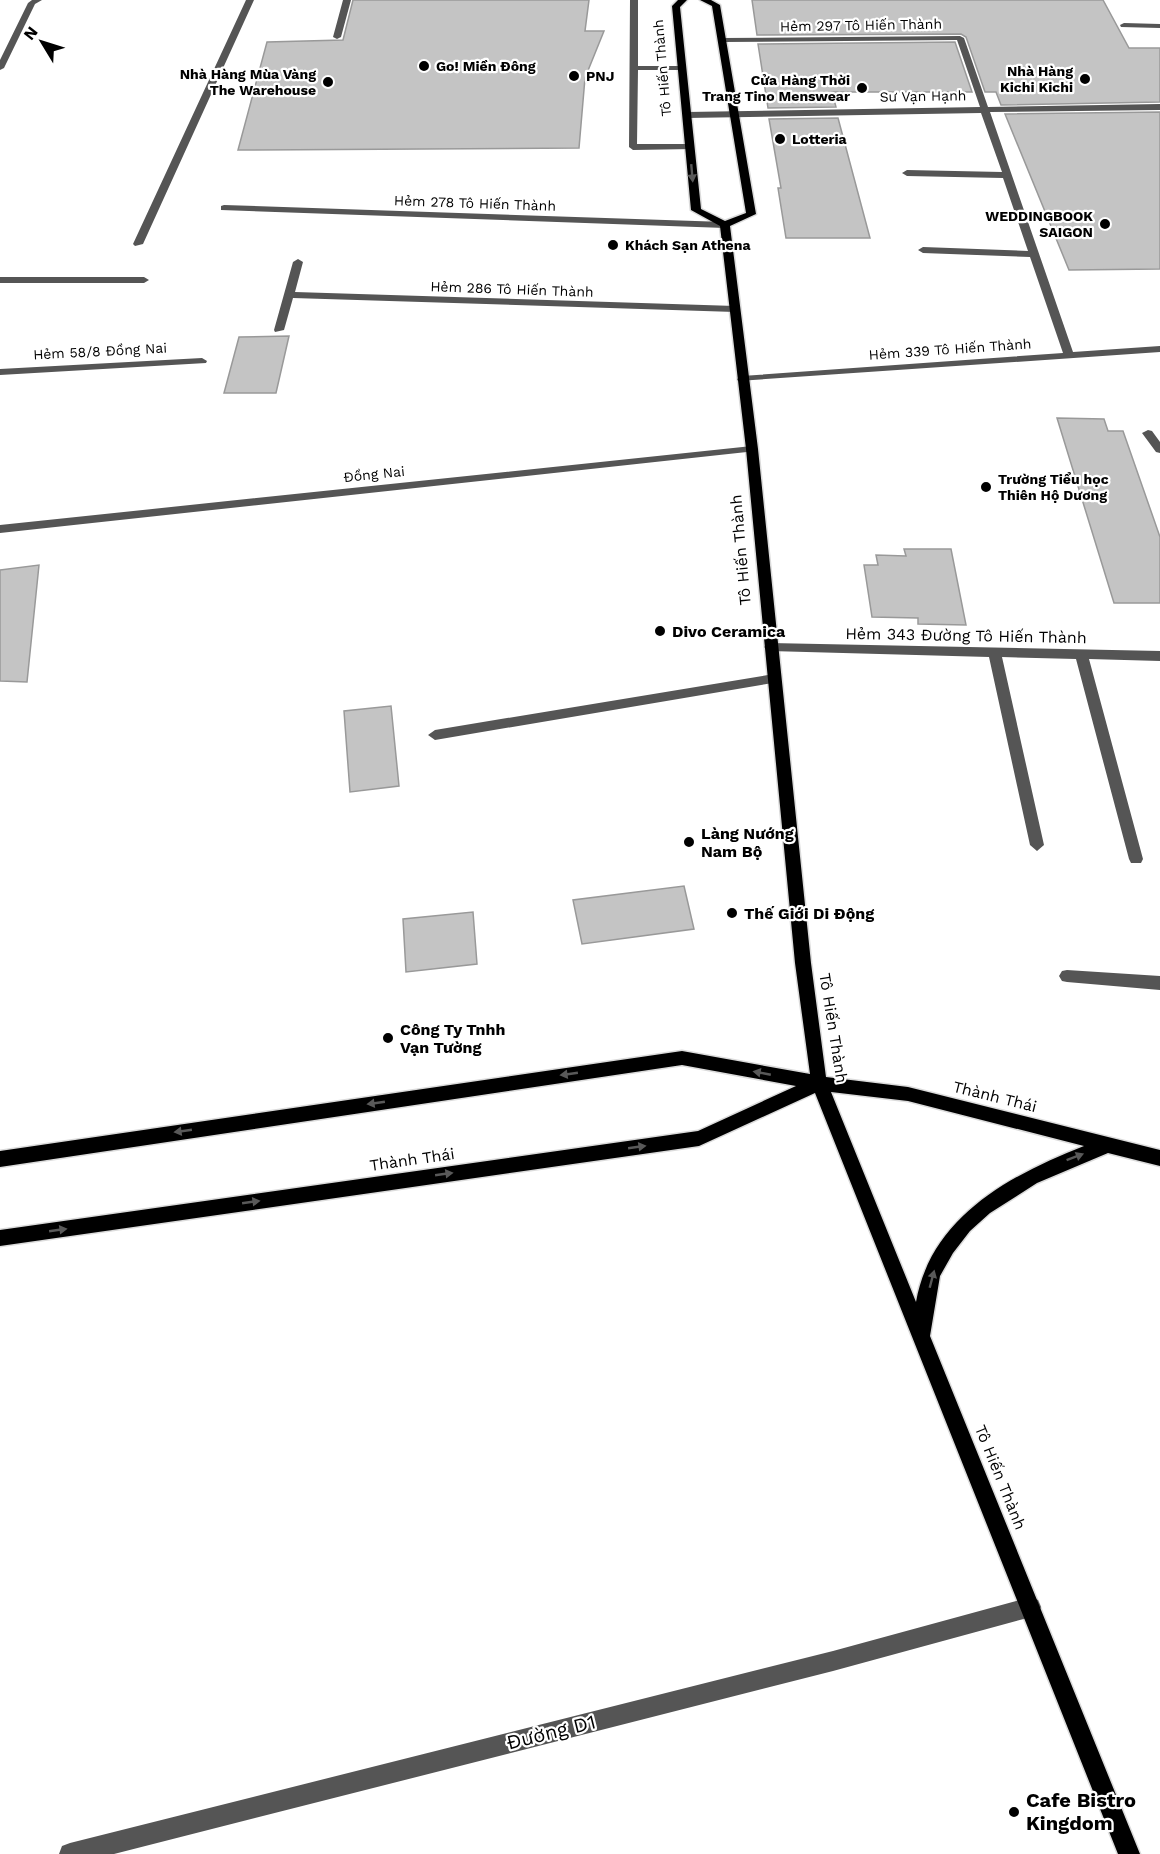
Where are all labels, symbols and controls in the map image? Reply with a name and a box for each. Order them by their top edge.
north arrow [12,12,72,72]
street label: Hẻm 297 Tô Hiến Thành [780,16,942,34]
street label: Tô Hiến Thành [650,19,674,117]
text: N [19,23,42,44]
place label: Go! Miền Đông [436,58,536,74]
marker: Go! Miền Đông [417,59,431,73]
place label: Nhà Hàng Kichi Kichi [1000,63,1073,95]
place label: Nhà Hàng Mùa Vàng The Warehouse [180,66,316,98]
place label: PNJ [586,68,614,84]
marker: PNJ [567,69,581,83]
place label: Cửa Hàng Thời Trang Tino Menswear [702,72,850,104]
marker: Nhà Hàng Kichi Kichi [1078,72,1092,86]
marker: Nhà Hàng Mùa Vàng The Warehouse [321,75,335,89]
marker: Cửa Hàng Thời Trang Tino Menswear [855,81,869,95]
street label: Sư Vạn Hạnh [879,87,967,105]
place label: Lotteria [792,131,848,147]
marker: Lotteria [773,132,787,146]
one-way arrow [687,164,697,183]
street label: Hẻm 278 Tô Hiến Thành [394,192,556,214]
place label: WEDDINGBOOK SAIGON [985,208,1093,240]
marker: WEDDINGBOOK SAIGON [1098,217,1112,231]
place label: Khách Sạn Athena [625,237,751,253]
marker: Khách Sạn Athena [606,238,620,252]
street label: Hẻm 286 Tô Hiến Thành [430,278,594,300]
street label: Hẻm 339 Tô Hiến Thành [868,335,1032,363]
street label: Hẻm 58/8 Đồng Nai [33,340,167,362]
street label: Đồng Nai [343,463,405,485]
place label: Trường Tiểu học Thiên Hộ Dương [998,471,1109,503]
marker: Trường Tiểu học Thiên Hộ Dương [979,480,993,494]
street label: Tô Hiến Thành [726,494,755,606]
place label: Divo Ceramica [672,622,786,641]
marker: Divo Ceramica [653,624,667,638]
street label: Hẻm 343 Đường Tô Hiến Thành [845,624,1087,647]
place label: Làng Nướng Nam Bộ [701,824,794,861]
marker: Làng Nướng Nam Bộ [682,835,696,849]
place label: Thế Giới Di Động [744,904,874,923]
marker: Thế Giới Di Động [725,906,739,920]
street label: Tô Hiến Thành [815,972,852,1084]
place label: Công Ty Tnhh Vạn Tường [400,1020,505,1057]
marker: Công Ty Tnhh Vạn Tường [381,1031,395,1045]
one-way arrow [752,1068,771,1077]
one-way arrow [560,1070,579,1079]
street label: Thành Thái [951,1077,1039,1116]
one-way arrow [367,1098,386,1107]
one-way arrow [174,1127,193,1136]
one-way arrow [628,1142,647,1151]
street label: Thành Thái [368,1144,456,1175]
one-way arrow [1066,1152,1084,1162]
one-way arrow [435,1170,454,1179]
one-way arrow [242,1197,261,1206]
one-way arrow [49,1225,68,1234]
one-way arrow [927,1270,937,1288]
street label: Tô Hiến Thành [971,1422,1030,1532]
street label: Đường D1 [504,1709,598,1755]
place label: Cafe Bistro Kingdom [1026,1788,1136,1835]
marker: Cafe Bistro Kingdom [1007,1805,1021,1819]

